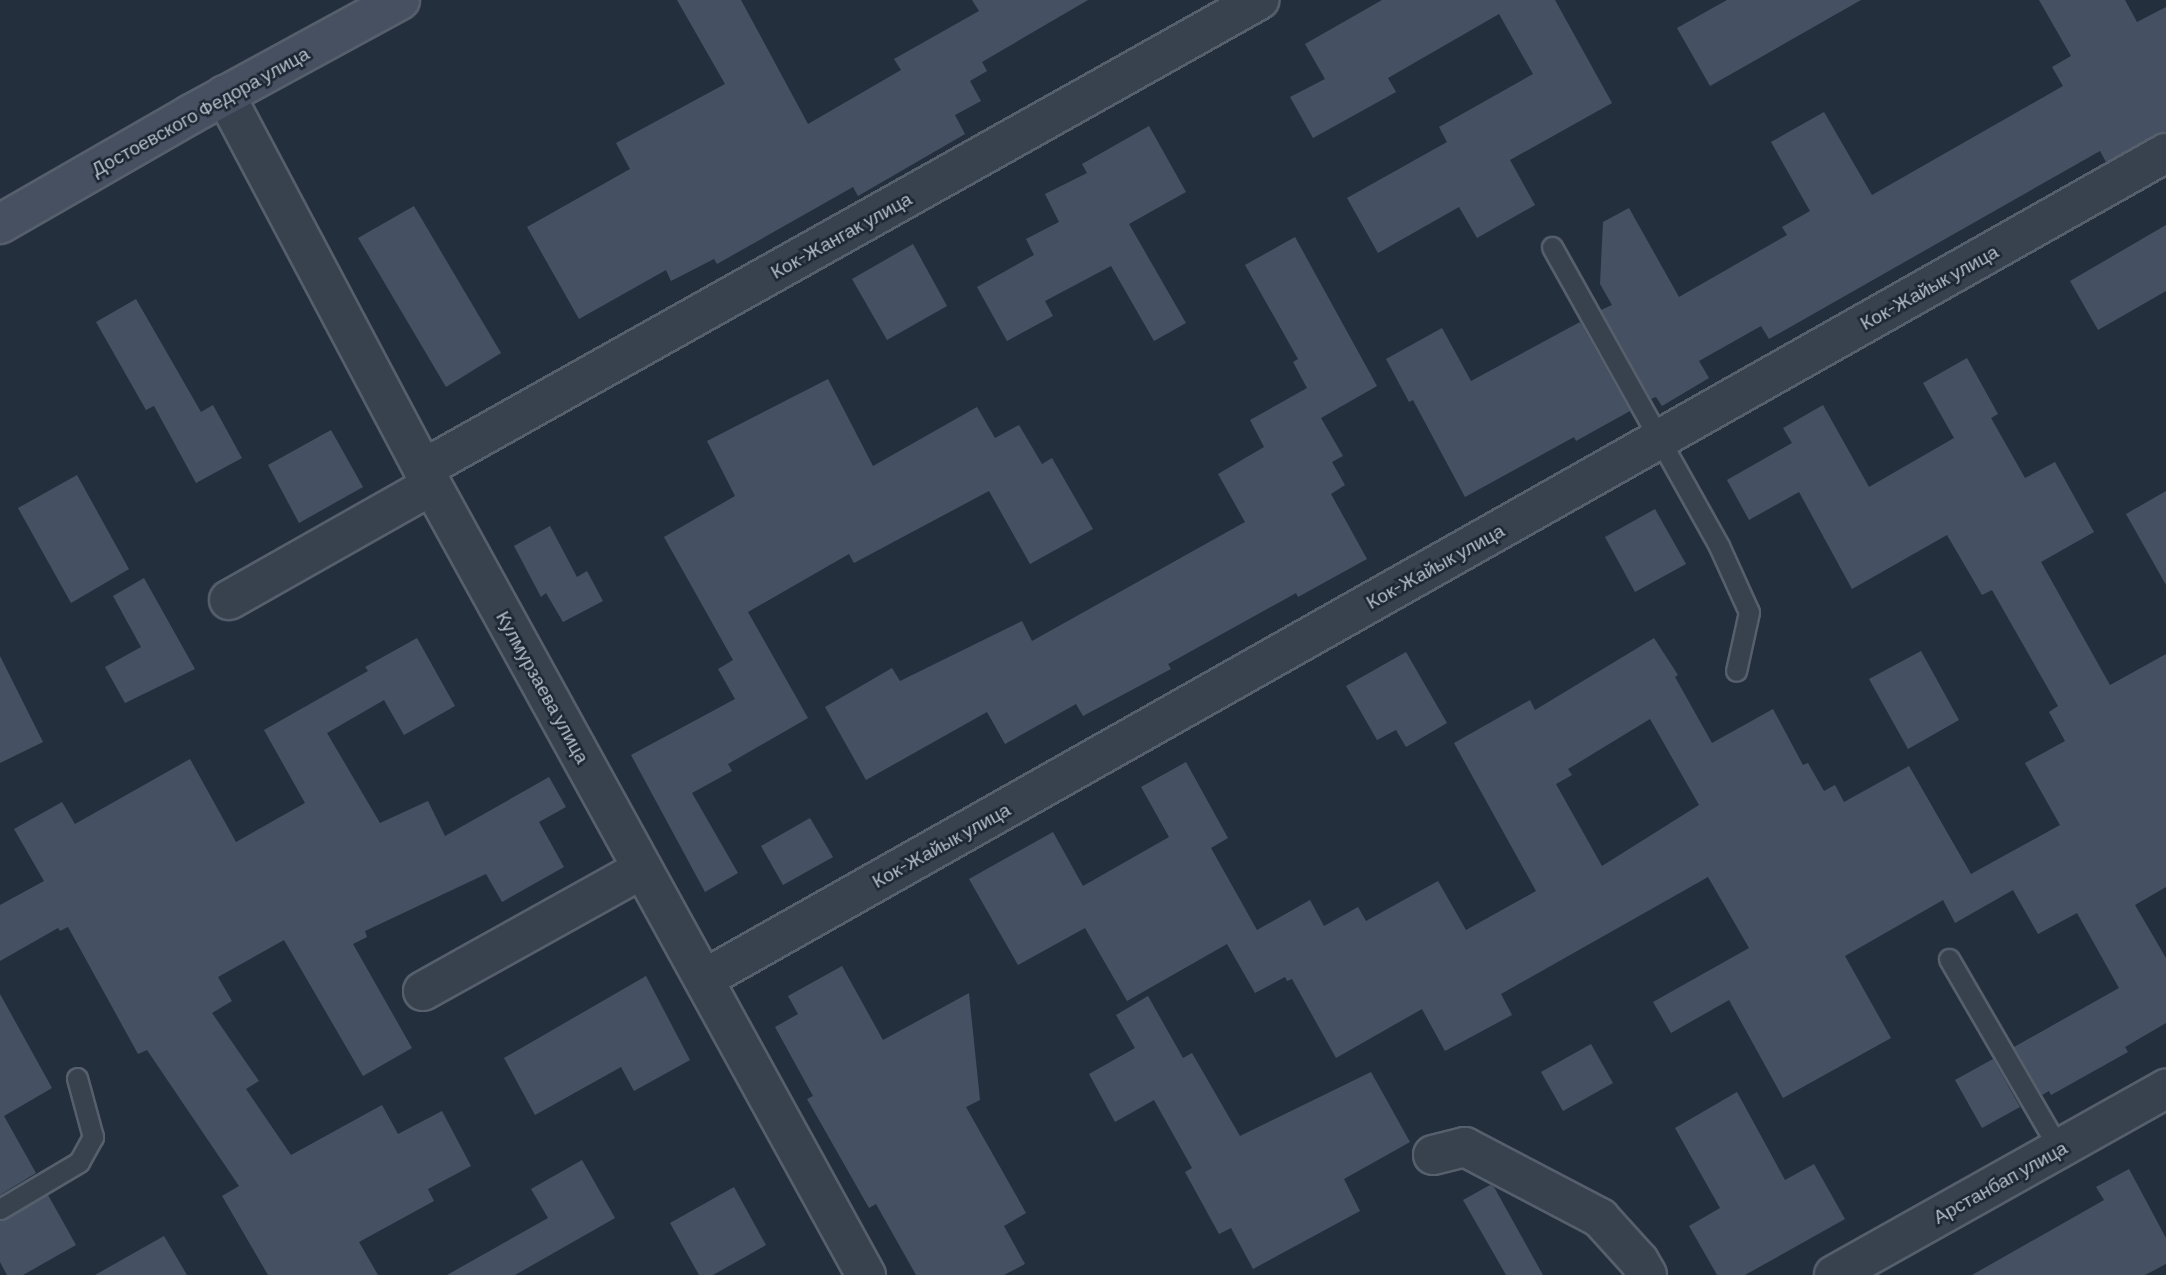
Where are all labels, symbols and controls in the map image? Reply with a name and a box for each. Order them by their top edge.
street label: Достоевского Федора улица [87,42,313,180]
street label: Кок-Жангак улица [767,187,915,283]
street label: Кок-Жайык улица [1856,240,2002,334]
street label: Кок-Жайык улица [1362,519,1508,613]
street label: Кулмурзаева улица [492,607,594,767]
street label: Кок-Жайык улица [868,798,1014,892]
street label: Арстанбап улица [1929,1136,2071,1228]

